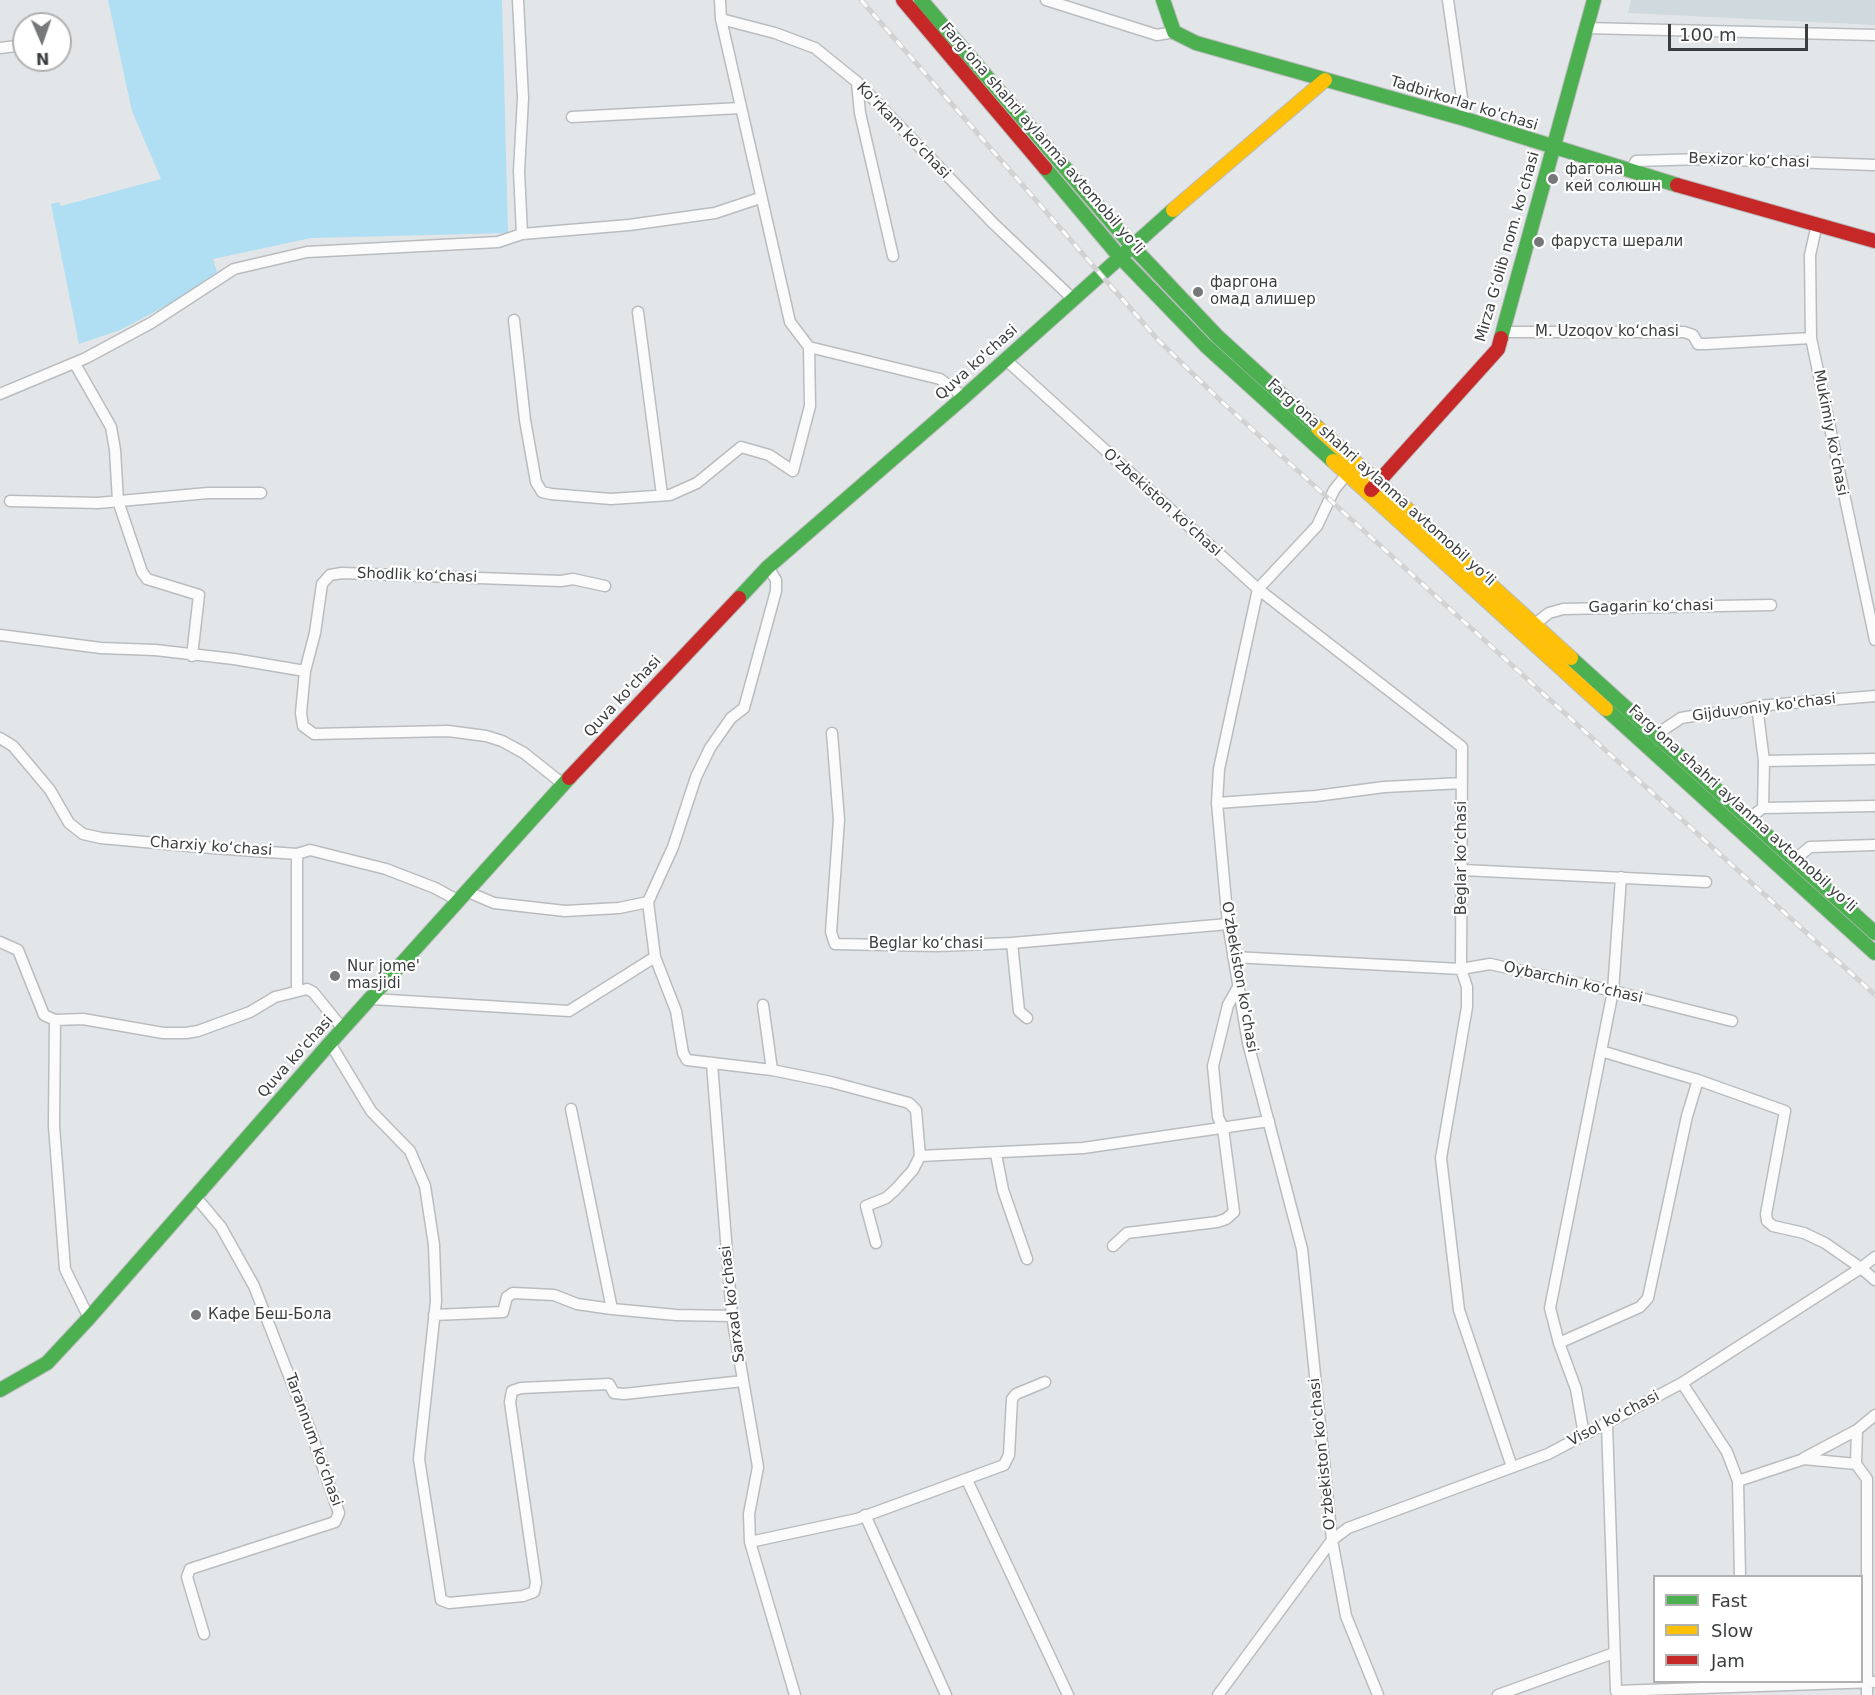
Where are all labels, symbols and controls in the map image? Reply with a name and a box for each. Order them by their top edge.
north arrow [12,12,72,72]
scale bar [1671,12,1810,50]
street label: Fargʻona shahri aylanma avtomobil yoʻli [937,20,1147,258]
text: 100 m [1679,24,1737,45]
text: N [36,49,50,68]
street label: Tadbirkorlar ko'chasi [1388,73,1540,135]
street label: Koʻrkam koʻchasi [852,79,954,183]
street label: Mirza G‘olib nom. ko‘chasi [1472,150,1544,344]
street label: Bexizor koʻchasi [1688,150,1810,172]
place label: фагона кей солюшн [1565,161,1661,196]
marker: фагона кей солюшн [1546,172,1560,186]
place label: фаруста шерали [1551,233,1683,251]
marker: фаруста шерали [1532,235,1546,249]
place label: фаргона омад алишер [1210,274,1316,309]
marker: фаргона омад алишер [1191,285,1205,299]
street label: Quva ko'chasi [932,321,1022,405]
street label: M. Uzoqov koʻchasi [1535,323,1679,341]
street label: Mukimiy ko'chasi [1809,368,1851,498]
street label: Fargʻona shahri aylanma avtomobil yoʻli [1263,376,1499,590]
street label: O'zbekiston ko'chasi [1099,445,1225,561]
street label: Shodlik koʻchasi [356,565,478,587]
street label: Gagarin koʻchasi [1588,597,1714,617]
street label: Quva ko'chasi [581,653,665,741]
street label: Gijduvoniy ko'chasi [1691,690,1837,726]
street label: Fargʻona shahri aylanma avtomobil yoʻli [1624,702,1860,916]
street label: Beglar koʻchasi [1453,801,1471,915]
street label: Charxiy koʻchasi [149,834,273,860]
street label: O'zbekiston ko'chasi [1217,900,1261,1054]
street label: Beglar koʻchasi [869,935,983,953]
place label: Nur jome' masjidi [347,958,420,993]
street label: Oybarchin koʻchasi [1502,958,1644,1008]
marker: Nur jome' masjidi [328,969,342,983]
street label: Quva ko'chasi [254,1012,338,1102]
street label: Sarxad koʻchasi [717,1244,749,1364]
place label: Кафе Беш-Бола [208,1306,332,1324]
marker: Кафе Беш-Бола [189,1308,203,1322]
street label: Tarannum koʻchasi [281,1371,345,1509]
street label: O'zbekiston ko'chasi [1306,1377,1340,1531]
street label: Visol koʻchasi [1565,1387,1663,1451]
legend [1653,1575,1863,1683]
text: Fast [1711,1590,1747,1611]
text: Slow [1711,1620,1753,1641]
text: Jam [1711,1650,1745,1671]

